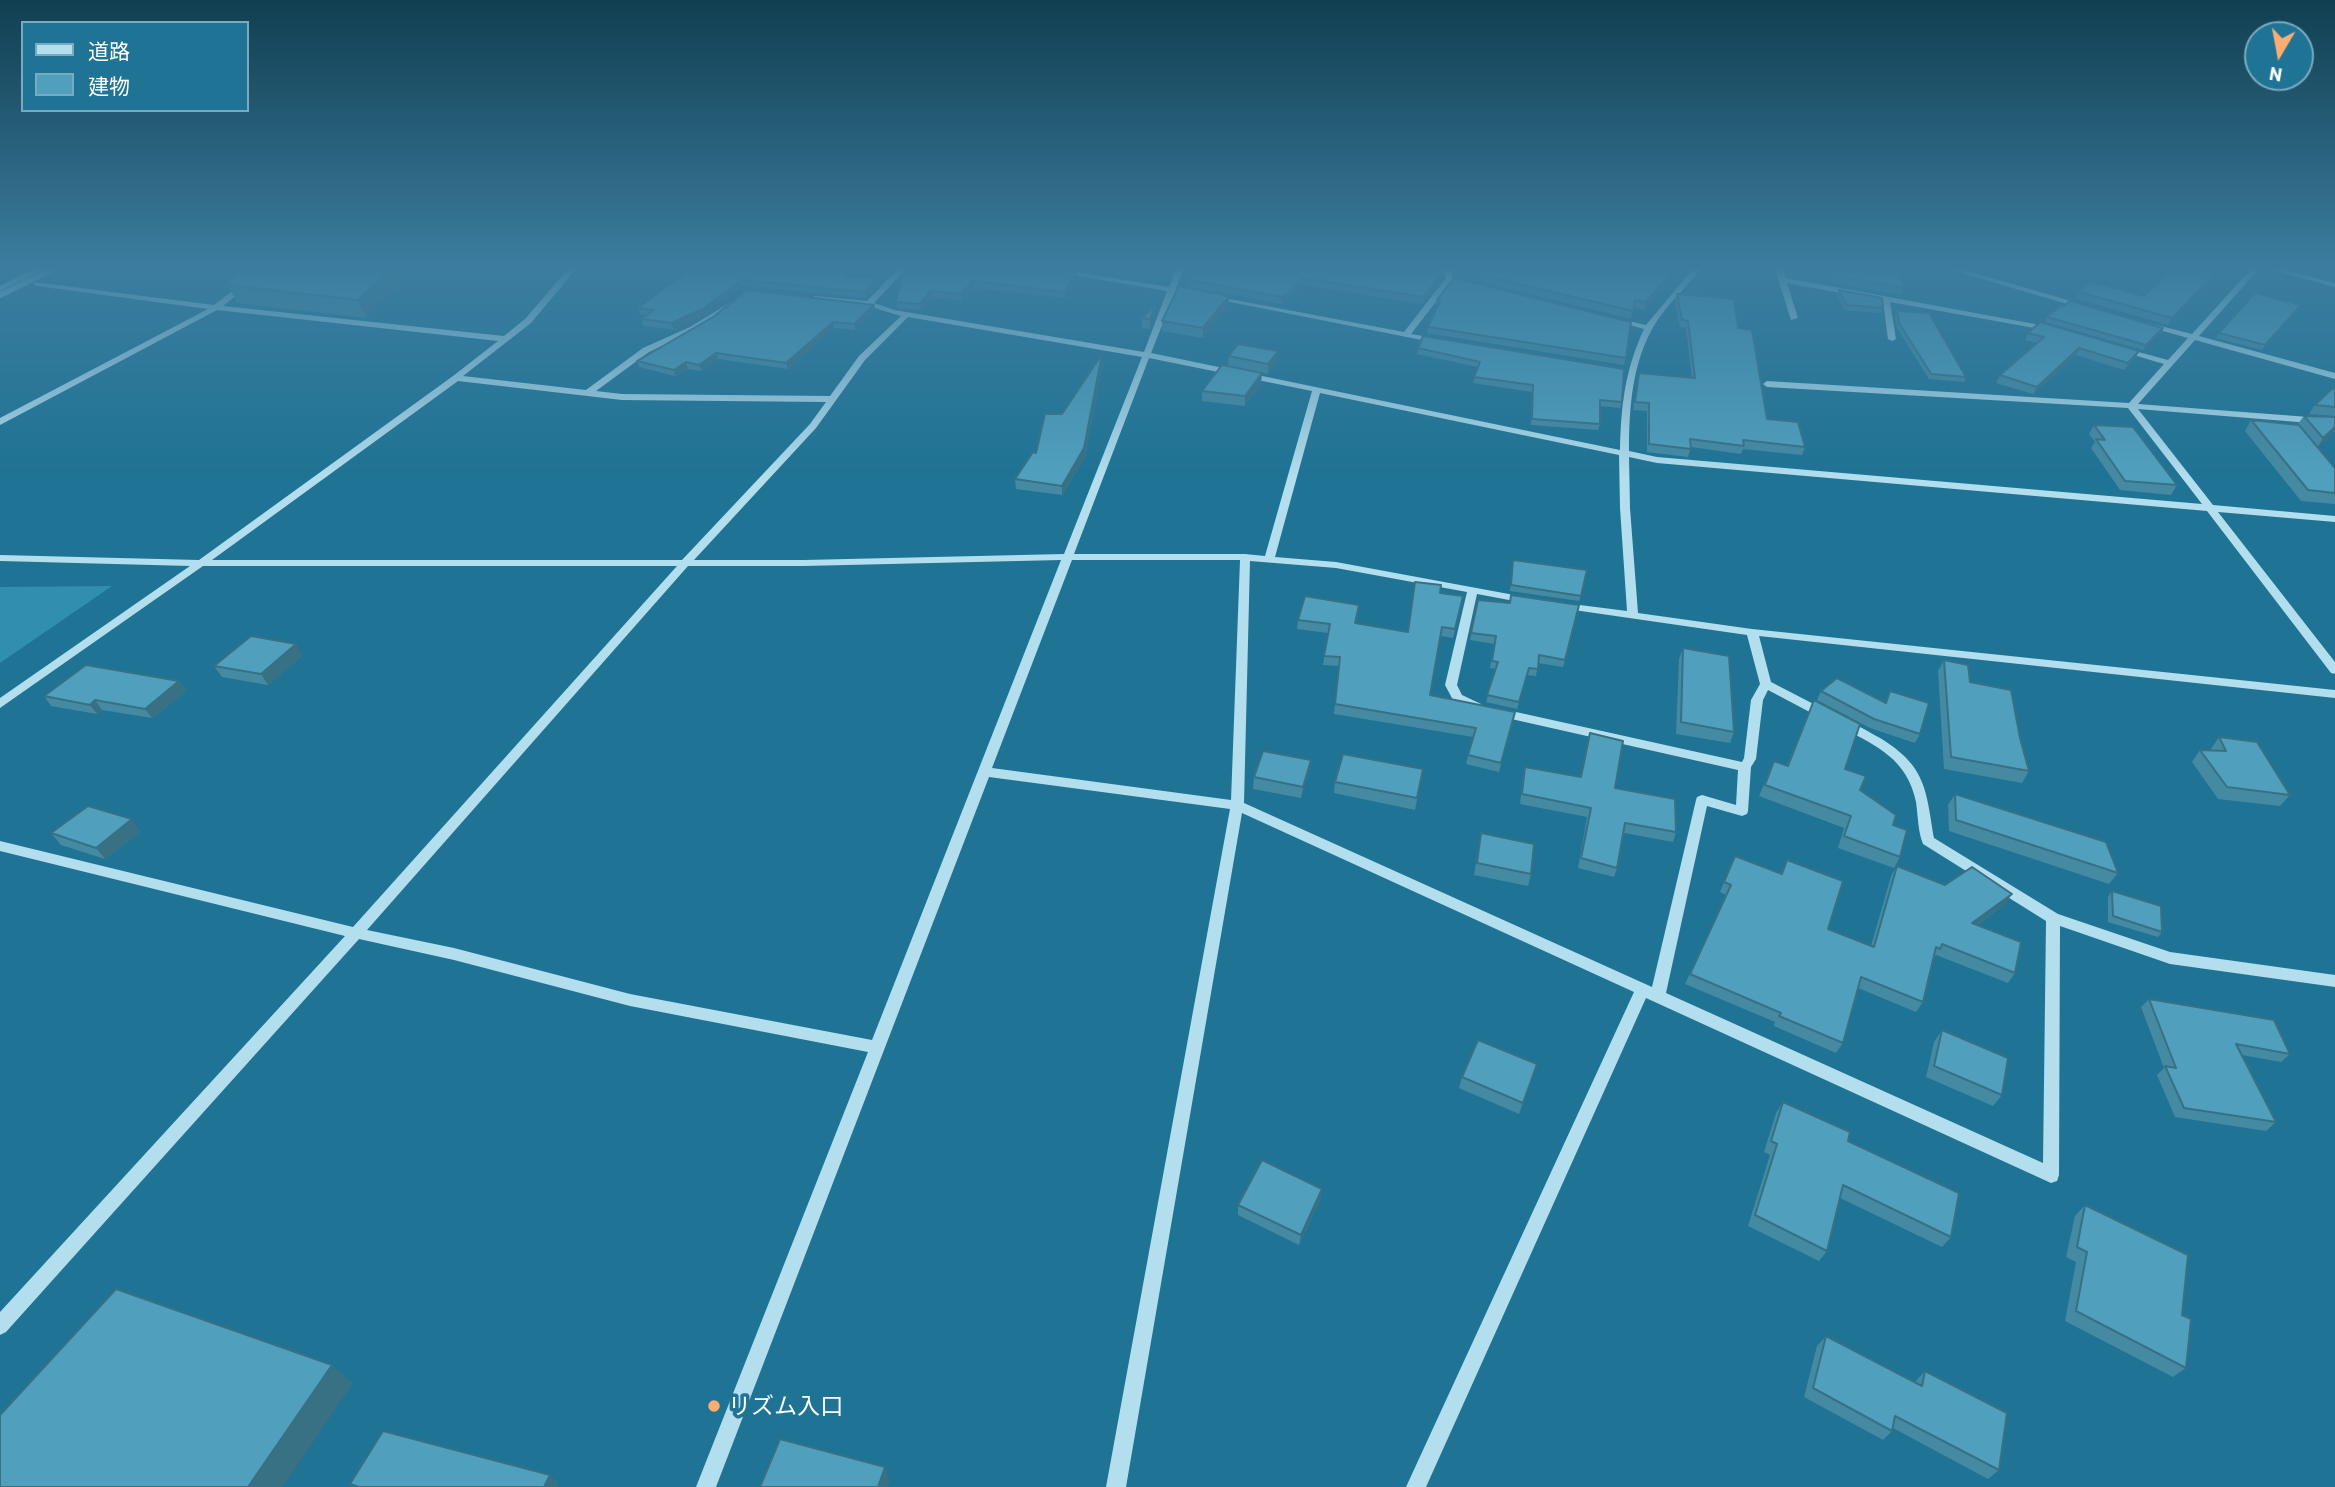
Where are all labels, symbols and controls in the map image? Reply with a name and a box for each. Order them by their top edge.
legend [21,21,248,112]
north arrow [2244,21,2314,91]
text: 道路 [88,38,130,63]
text: N [2267,63,2284,88]
text: 建物 [88,73,130,98]
place label: リズム入口 [728,1392,843,1420]
marker: リズム入口 [706,1398,722,1414]

